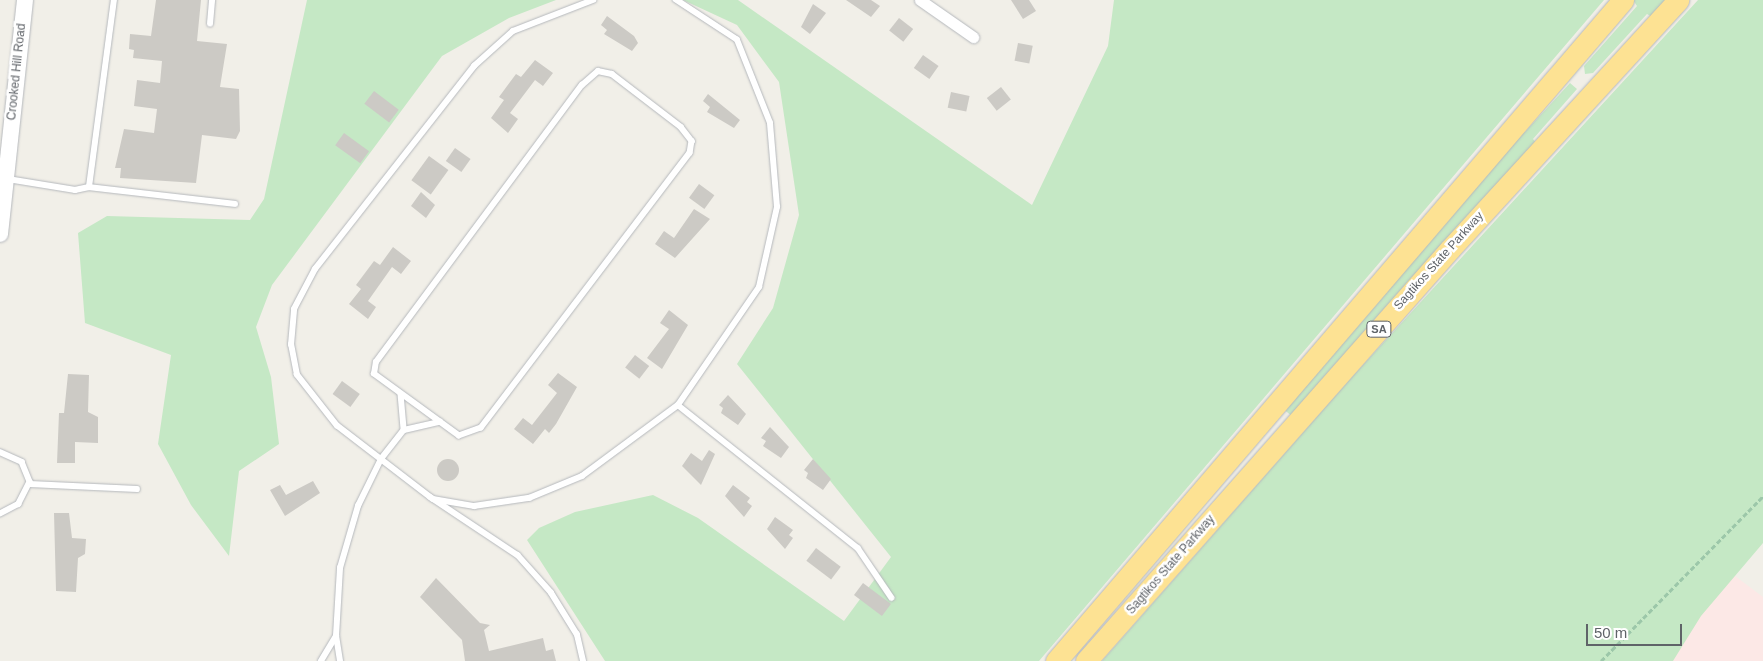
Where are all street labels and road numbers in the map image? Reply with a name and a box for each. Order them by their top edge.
street label: Crooked Hill Road [5,23,29,121]
street label: Sagtikos State Parkway [1391,209,1487,313]
road number: SA [1365,320,1393,338]
street label: Sagtikos State Parkway [1124,512,1218,618]

